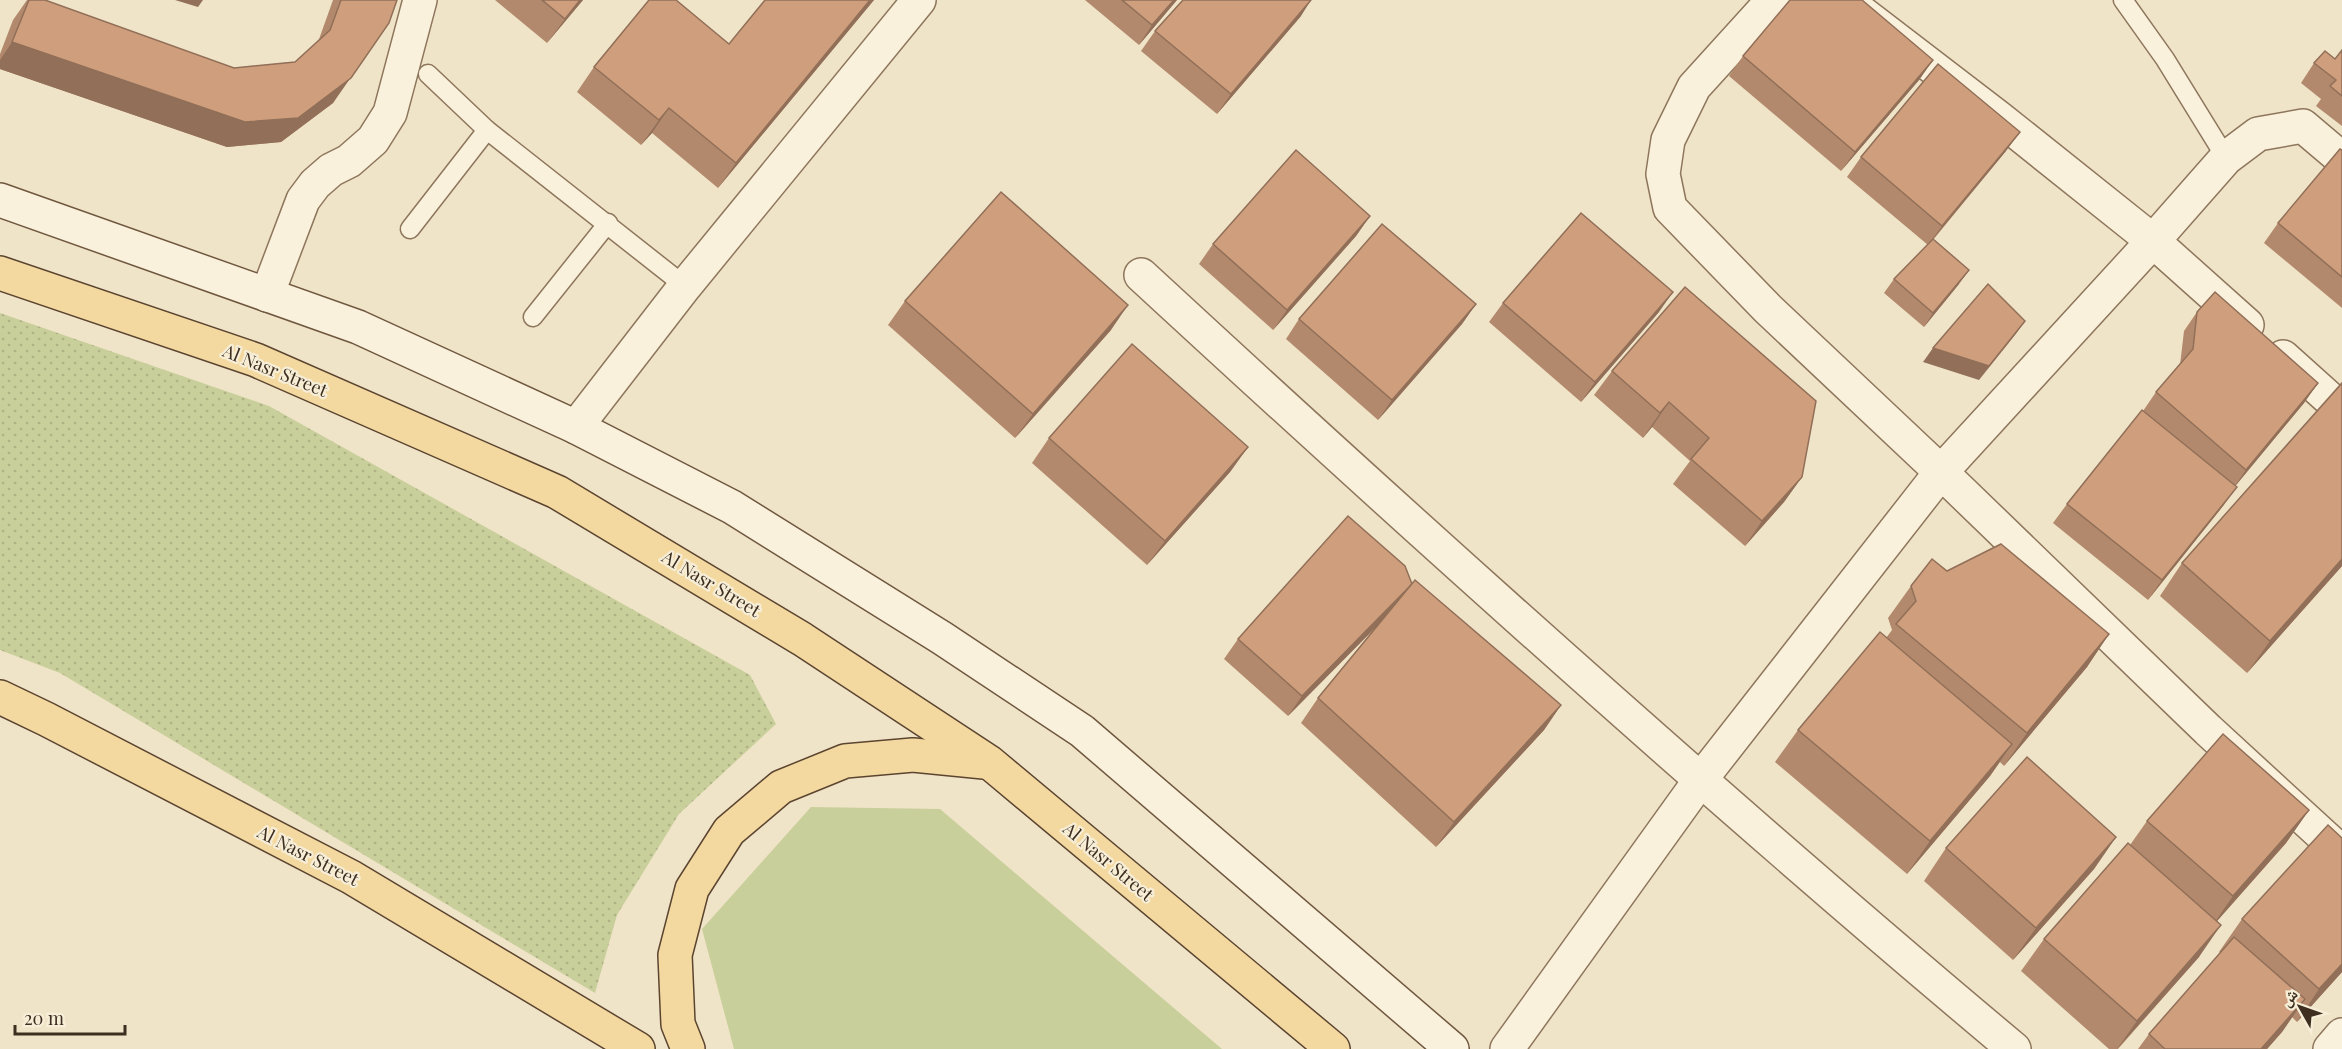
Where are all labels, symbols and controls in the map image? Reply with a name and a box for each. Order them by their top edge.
street label: Al Nasr Street [219,338,332,402]
street label: Al Nasr Street [657,544,766,622]
street label: Al Nasr Street [1058,816,1159,906]
street label: Al Nasr Street [253,819,364,891]
north arrow [2270,977,2330,1037]
text: ش [2275,984,2302,1010]
scale bar [15,998,124,1036]
text: 20 m [24,1006,64,1030]

